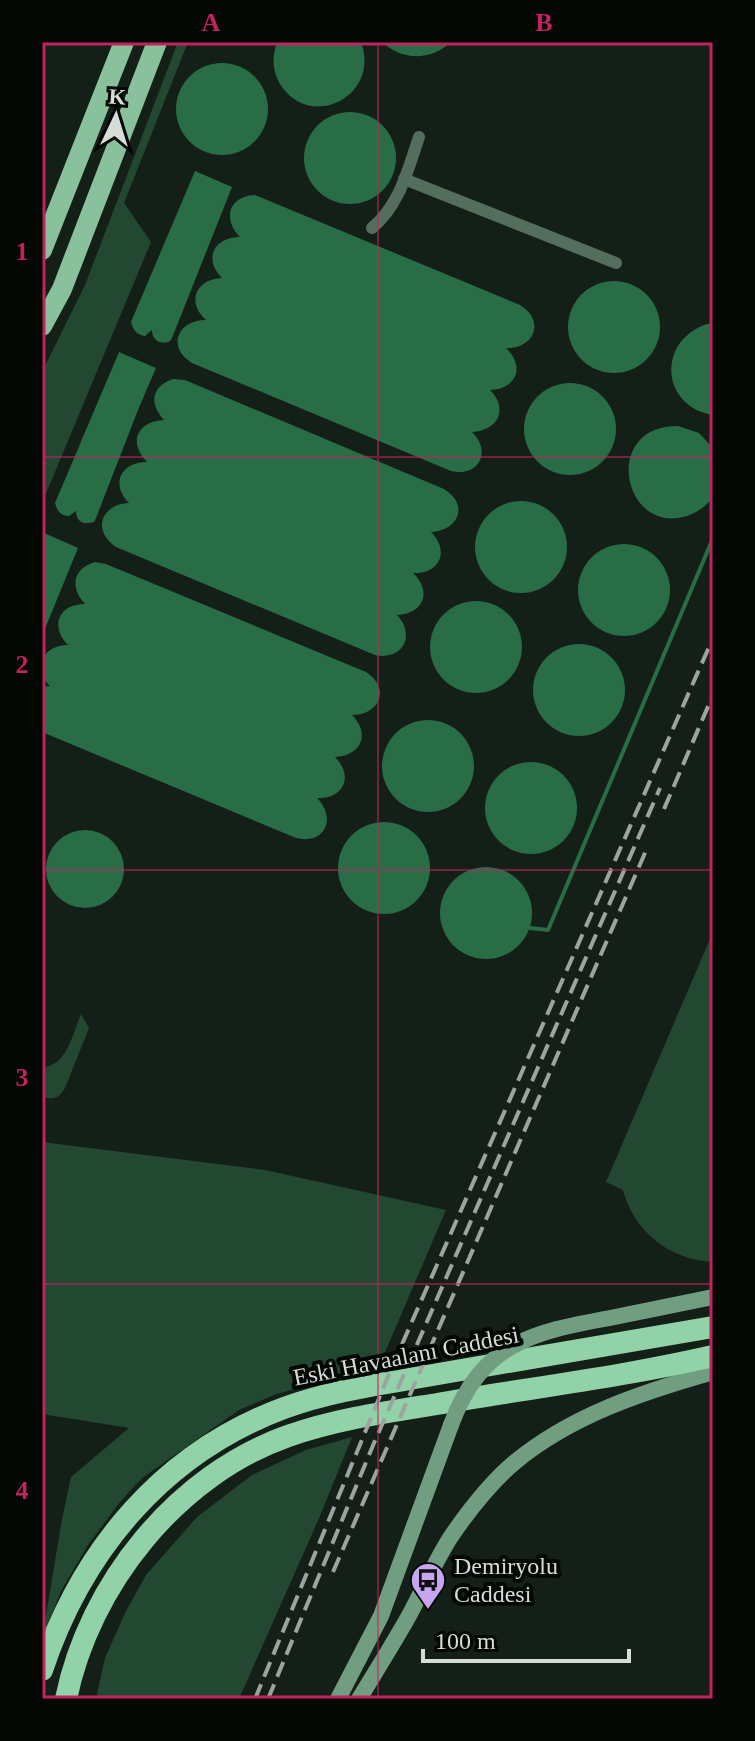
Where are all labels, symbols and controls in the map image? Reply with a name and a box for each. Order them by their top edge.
text: A [202,8,221,37]
text: B [535,8,553,37]
north arrow [76,76,156,156]
text: K [108,83,127,110]
text: 1 [16,237,29,266]
text: 2 [16,650,29,679]
text: 3 [16,1063,29,1092]
street label: Eski Havaalanı Caddesi [291,1321,521,1391]
text: 4 [16,1476,29,1505]
place label: Demiryolu Caddesi [454,1553,558,1607]
bus stop icon: Demiryolu Caddesi [409,1561,447,1611]
scale bar [423,1613,629,1663]
text: 100 m [435,1628,496,1654]

